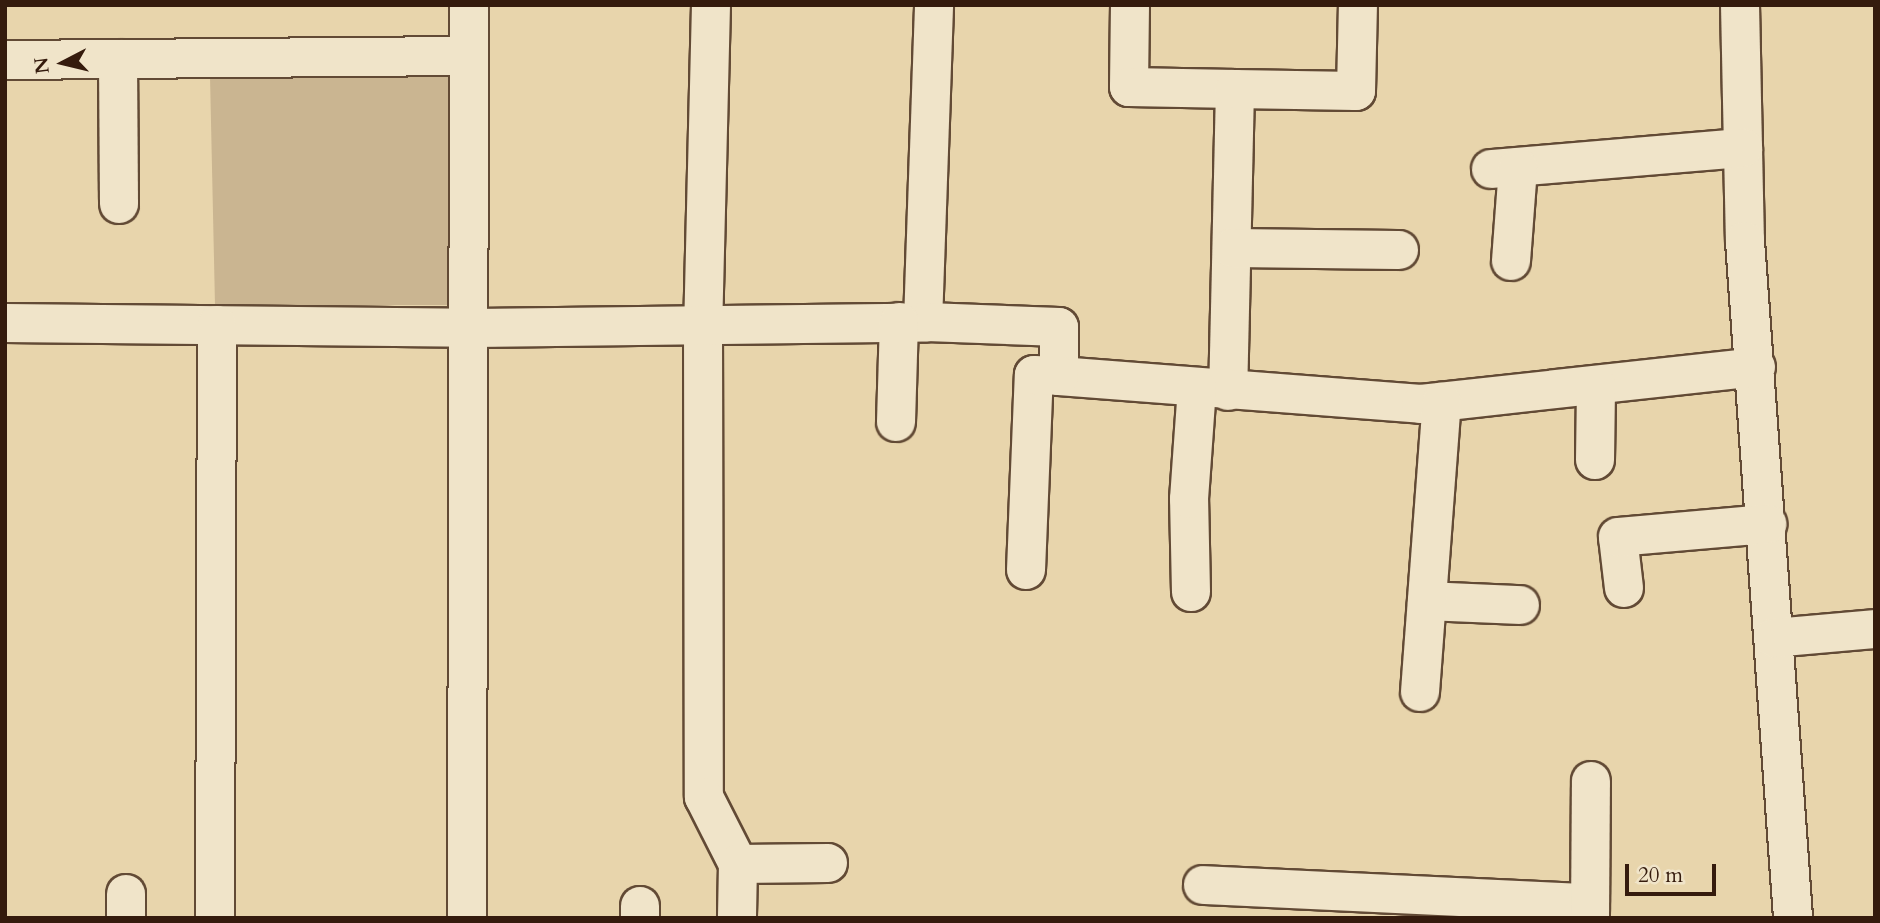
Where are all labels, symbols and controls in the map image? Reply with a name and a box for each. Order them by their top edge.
north arrow [28,28,98,98]
text: N [28,56,56,75]
scale bar [1628,850,1719,894]
text: 20 m [1638,861,1683,890]

